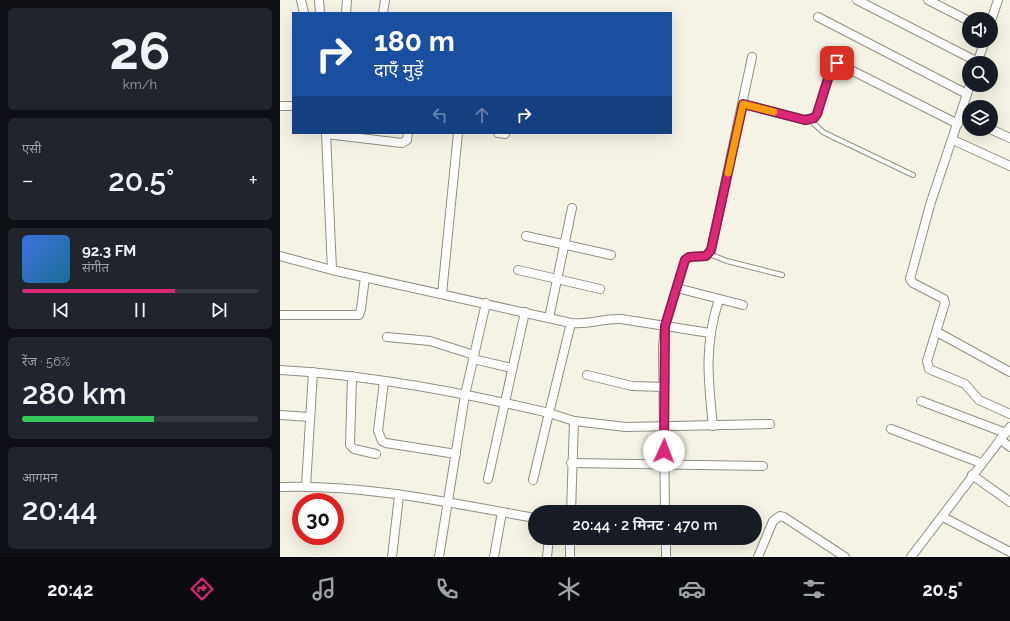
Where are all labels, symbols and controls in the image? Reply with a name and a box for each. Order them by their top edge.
map controls [962,12,998,136]
button: sound [962,12,998,48]
text: 26 [110,20,170,81]
text: 180 m [374,25,455,58]
icon: right [308,28,360,80]
pin [820,46,854,80]
icon: arrive [826,52,848,74]
button: search [962,56,998,92]
text: दाएँ मुड़ें [374,59,423,80]
text: km/h [123,77,157,92]
button: layers [962,100,998,136]
icon: left [429,104,451,126]
icon: ahead [471,104,493,126]
icon: right [513,104,535,126]
text: एसी [22,141,41,156]
text: 20.5° [108,163,174,198]
text: − [22,167,34,193]
text: + [249,167,258,193]
text: 92.3 FM [82,242,136,260]
text: संगीत [82,260,109,275]
icon: previous [50,299,72,321]
icon: pause [129,299,151,321]
icon: next [208,299,230,321]
text: रेंज · 56% [22,354,70,369]
text: 280 km [22,376,127,411]
position arrow [643,430,685,472]
text: आगमन [22,470,58,485]
text: 20:44 [22,492,97,527]
speed limit sign: 30 [292,493,344,545]
text: 20:44 · 2 मिनट · 470 m [573,516,717,534]
icon: directions [188,575,216,603]
icon: music [310,575,338,603]
icon: phone [433,575,461,603]
icon: climate [555,575,583,603]
icon: car [678,575,706,603]
icon: filters [800,575,828,603]
text: 20:42 [47,579,93,600]
text: 20.5° [922,579,963,600]

